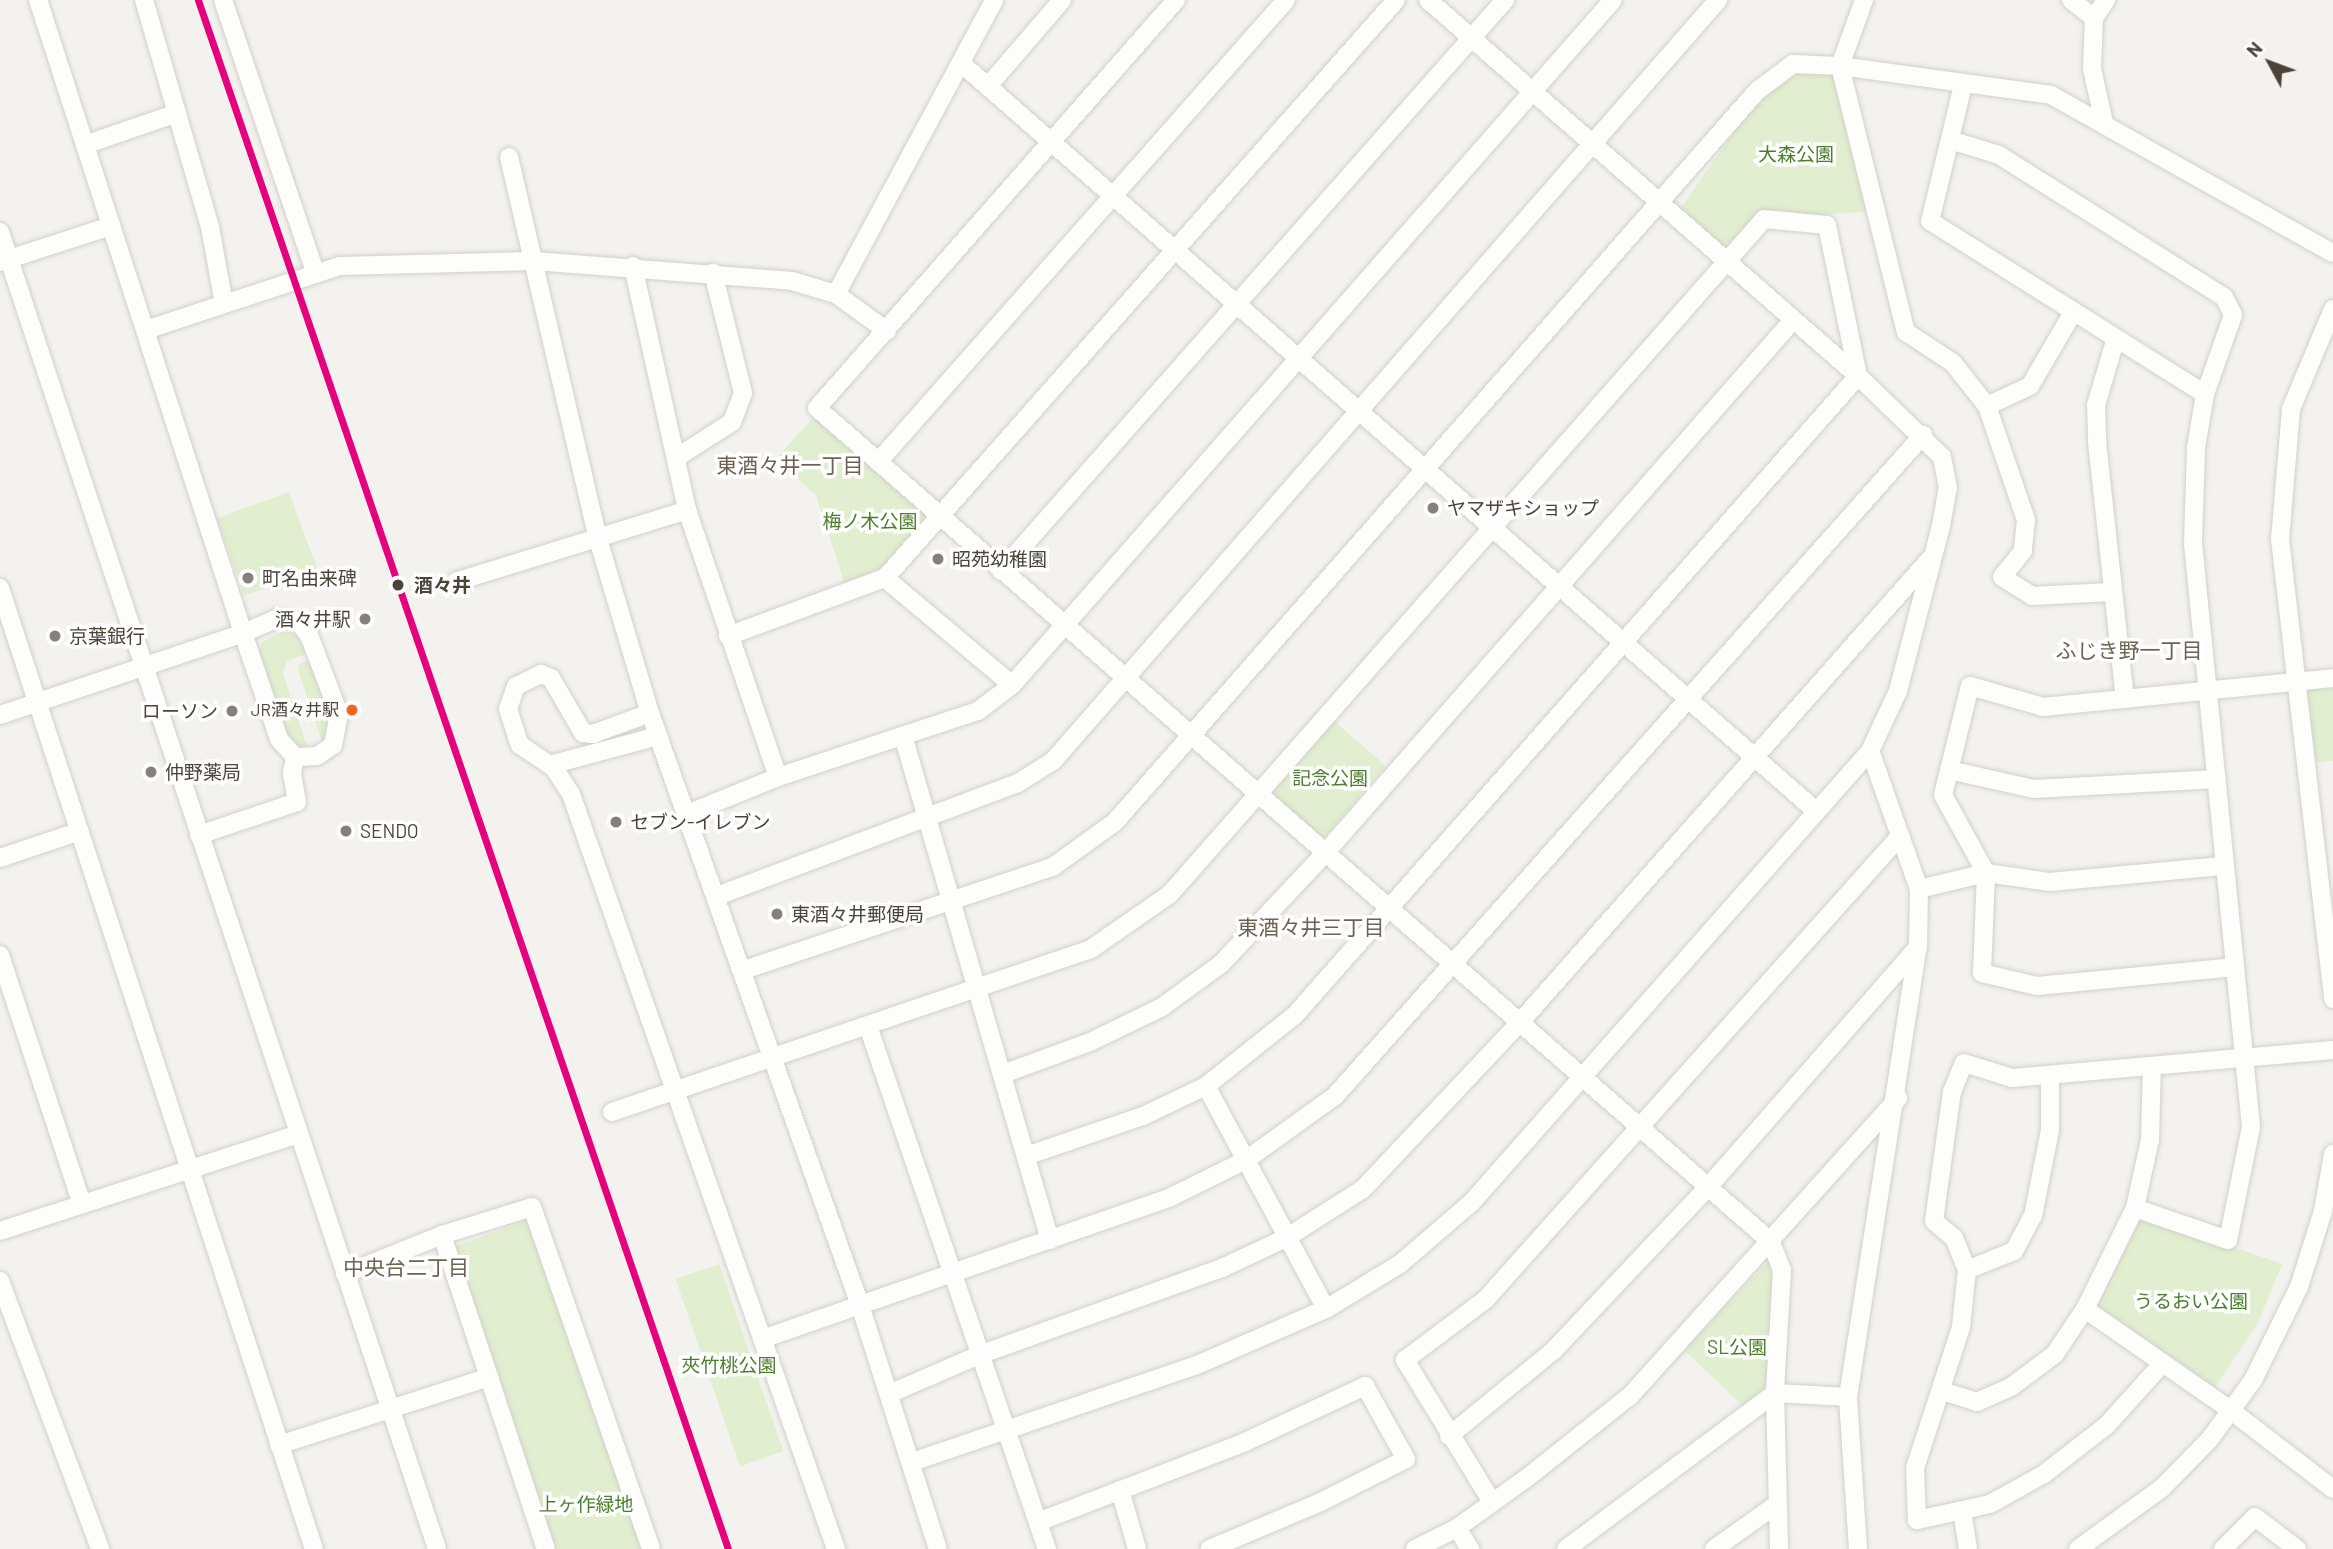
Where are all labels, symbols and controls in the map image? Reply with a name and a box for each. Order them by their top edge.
north arrow [2235,28,2305,98]
text: N [2241,37,2267,61]
park label: 大森公園 [1758,143,1834,165]
district label: 東酒々井一丁目 [717,452,863,478]
place label: ヤマザキショップ [1447,497,1599,519]
marker: ヤマザキショップ [1425,500,1441,516]
park label: 梅ノ木公園 [823,510,917,532]
place label: 昭苑幼稚園 [952,548,1047,570]
marker: 昭苑幼稚園 [930,551,946,567]
place label: 町名由来碑 [262,567,357,589]
marker: 町名由来碑 [240,570,256,586]
place label: 酒々井 [414,574,471,596]
marker: 酒々井 [388,575,408,595]
place label: 酒々井駅 [275,608,351,630]
marker: 酒々井駅 [357,611,373,627]
place label: 京葉銀行 [69,625,145,647]
marker: 京葉銀行 [47,628,63,644]
district label: ふじき野一丁目 [2056,637,2202,663]
place label: ローソン [142,700,218,722]
place label: JR酒々井駅 [251,700,339,720]
marker: ローソン [224,703,240,719]
marker: JR酒々井駅 [345,703,359,717]
place label: 仲野薬局 [165,761,241,783]
marker: 仲野薬局 [143,764,159,780]
park label: 記念公園 [1292,767,1368,789]
place label: セブン-イレブン [630,811,770,833]
marker: セブン-イレブン [608,814,624,830]
place label: SENDO [360,820,419,842]
marker: SENDO [338,823,354,839]
place label: 東酒々井郵便局 [791,903,924,925]
marker: 東酒々井郵便局 [769,906,785,922]
district label: 東酒々井三丁目 [1238,914,1384,940]
district label: 中央台二丁目 [343,1254,469,1280]
park label: うるおい公園 [2134,1290,2248,1312]
park label: SL公園 [1707,1336,1767,1358]
park label: 夾竹桃公園 [682,1354,776,1376]
park label: 上ヶ作緑地 [539,1493,633,1515]

